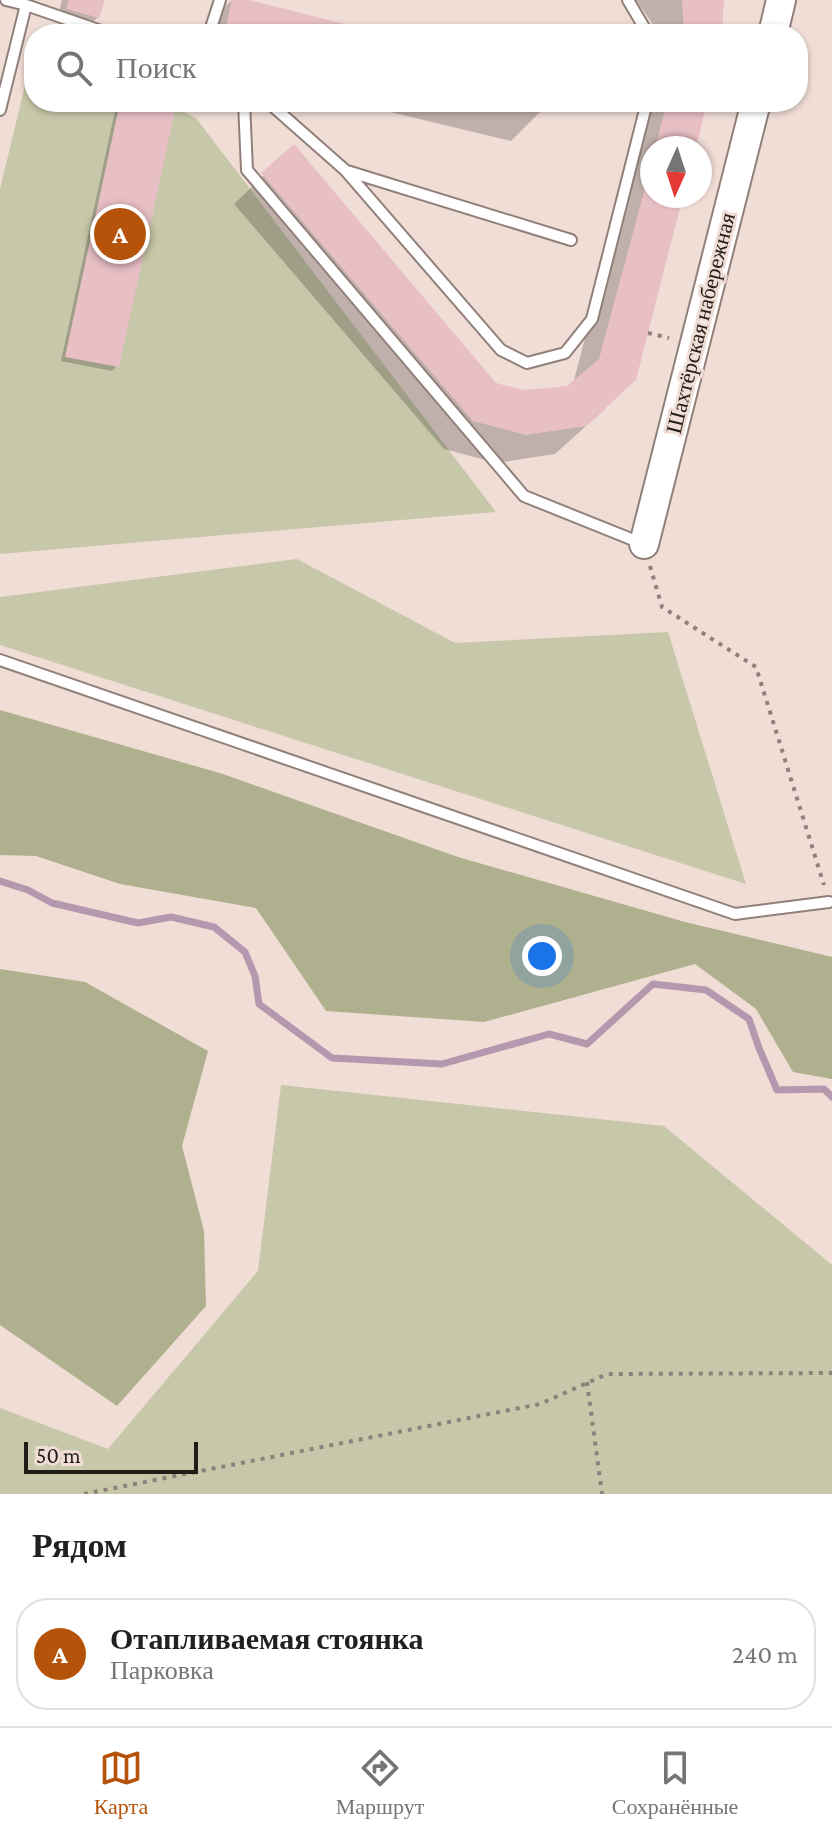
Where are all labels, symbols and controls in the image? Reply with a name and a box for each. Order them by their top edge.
search box [24,24,808,112]
icon: search [52,46,96,90]
text: Поиск [116,51,197,84]
north arrow [640,136,712,208]
pin: A [94,204,146,264]
street label: Шахтёрская набережная [661,210,740,436]
your location [522,936,562,976]
scale bar [24,1438,198,1474]
text: 50 m [36,1443,81,1468]
text: Рядом [32,1527,127,1564]
text: Отапливаемая стоянка [110,1622,424,1655]
text: A [52,1640,68,1669]
text: 240 m [732,1640,798,1669]
text: Парковка [110,1656,214,1685]
tab: Карта [94,1746,148,1820]
tab: Маршрут [336,1746,424,1820]
tab: Сохранённые [612,1746,738,1820]

